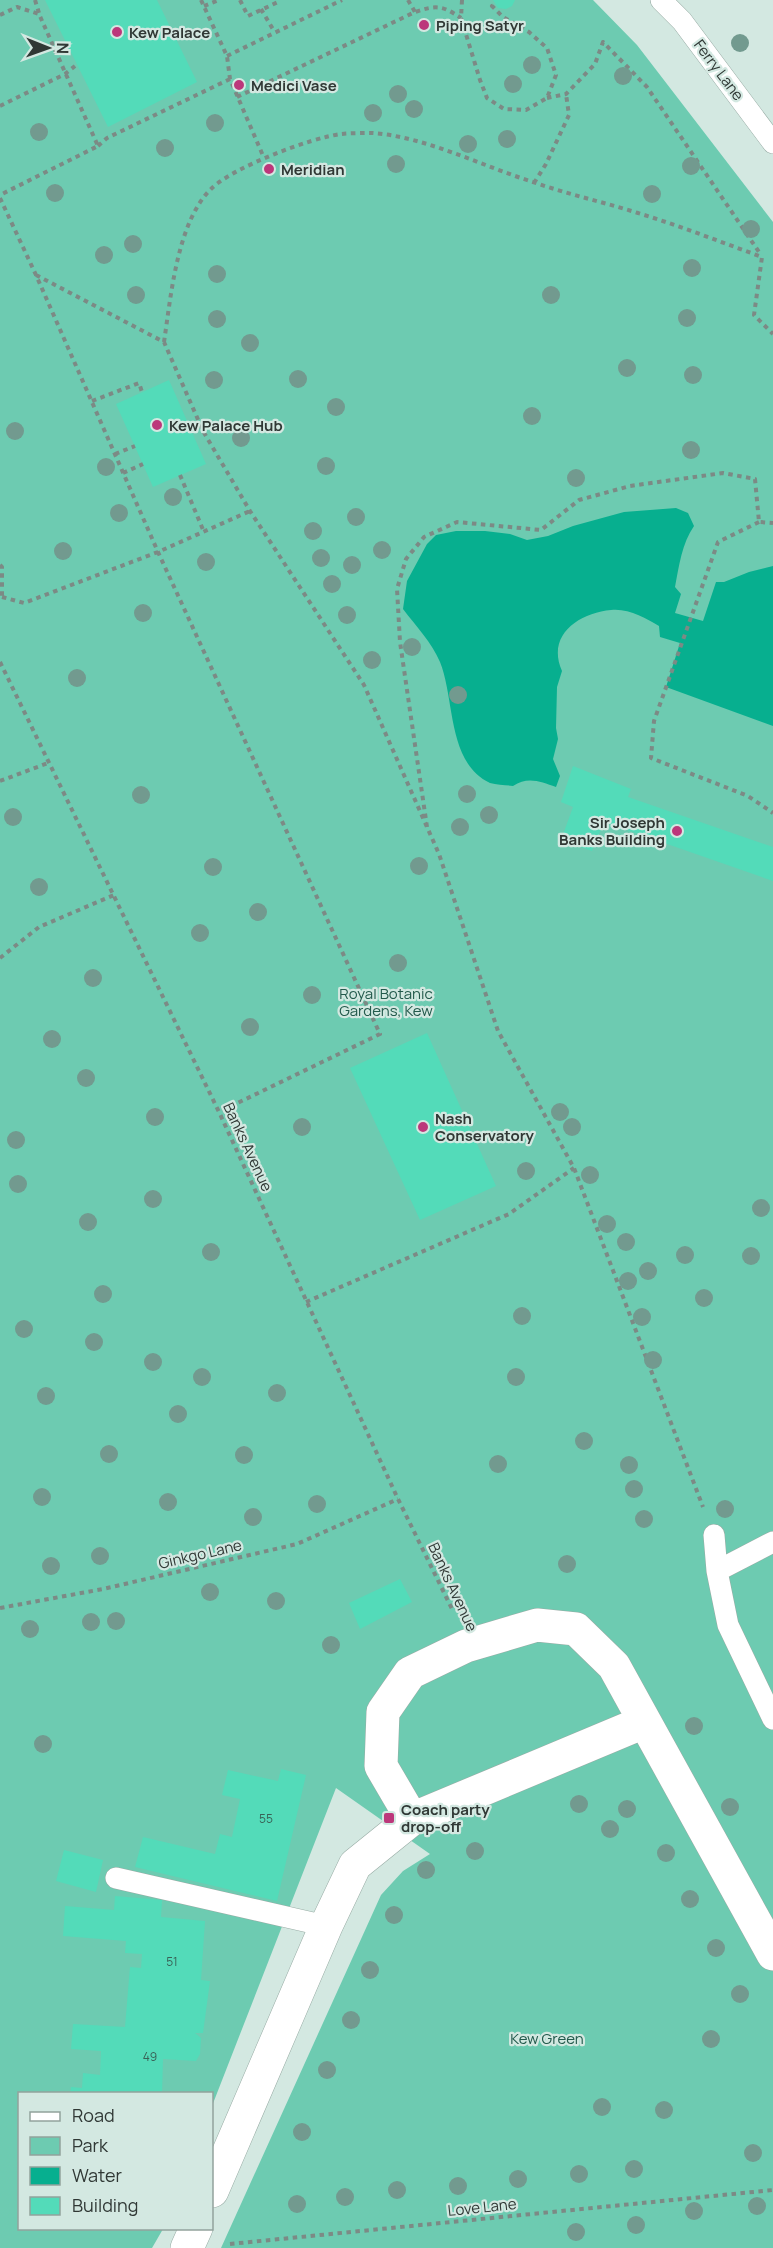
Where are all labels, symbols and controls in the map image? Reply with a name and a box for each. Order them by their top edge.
place label: Piping Satyr [436,15,524,36]
north arrow [18,18,78,78]
marker: Piping Satyr [417,18,431,32]
place label: Kew Palace [129,22,210,43]
marker: Kew Palace [110,25,124,39]
street label: Ferry Lane [689,35,749,105]
text: N [52,42,74,54]
place label: Medici Vase [251,75,337,96]
marker: Medici Vase [232,78,246,92]
place label: Meridian [281,159,345,180]
marker: Meridian [262,162,276,176]
place label: Kew Palace Hub [169,415,283,436]
marker: Kew Palace Hub [150,418,164,432]
place label: Sir Joseph Banks Building [559,812,665,850]
marker: Sir Joseph Banks Building [670,824,684,838]
park label: Royal Botanic Gardens, Kew [339,983,433,1021]
street label: Banks Avenue [218,1099,278,1195]
place label: Nash Conservatory [435,1108,534,1146]
marker: Nash Conservatory [416,1120,430,1134]
street label: Ginkgo Lane [156,1534,244,1574]
street label: Banks Avenue [423,1539,483,1635]
place label: Coach party drop-off [401,1799,490,1837]
house number: 55 [259,1810,273,1827]
marker: Coach party drop-off [382,1811,396,1825]
house number: 51 [166,1953,178,1970]
park label: Kew Green [510,2028,584,2049]
house number: 49 [143,2048,157,2065]
legend [18,2092,213,2230]
text: Road [72,2103,115,2127]
text: Park [72,2133,109,2157]
text: Water [72,2163,122,2187]
text: Building [72,2193,138,2217]
street label: Love Lane [447,2193,518,2221]

